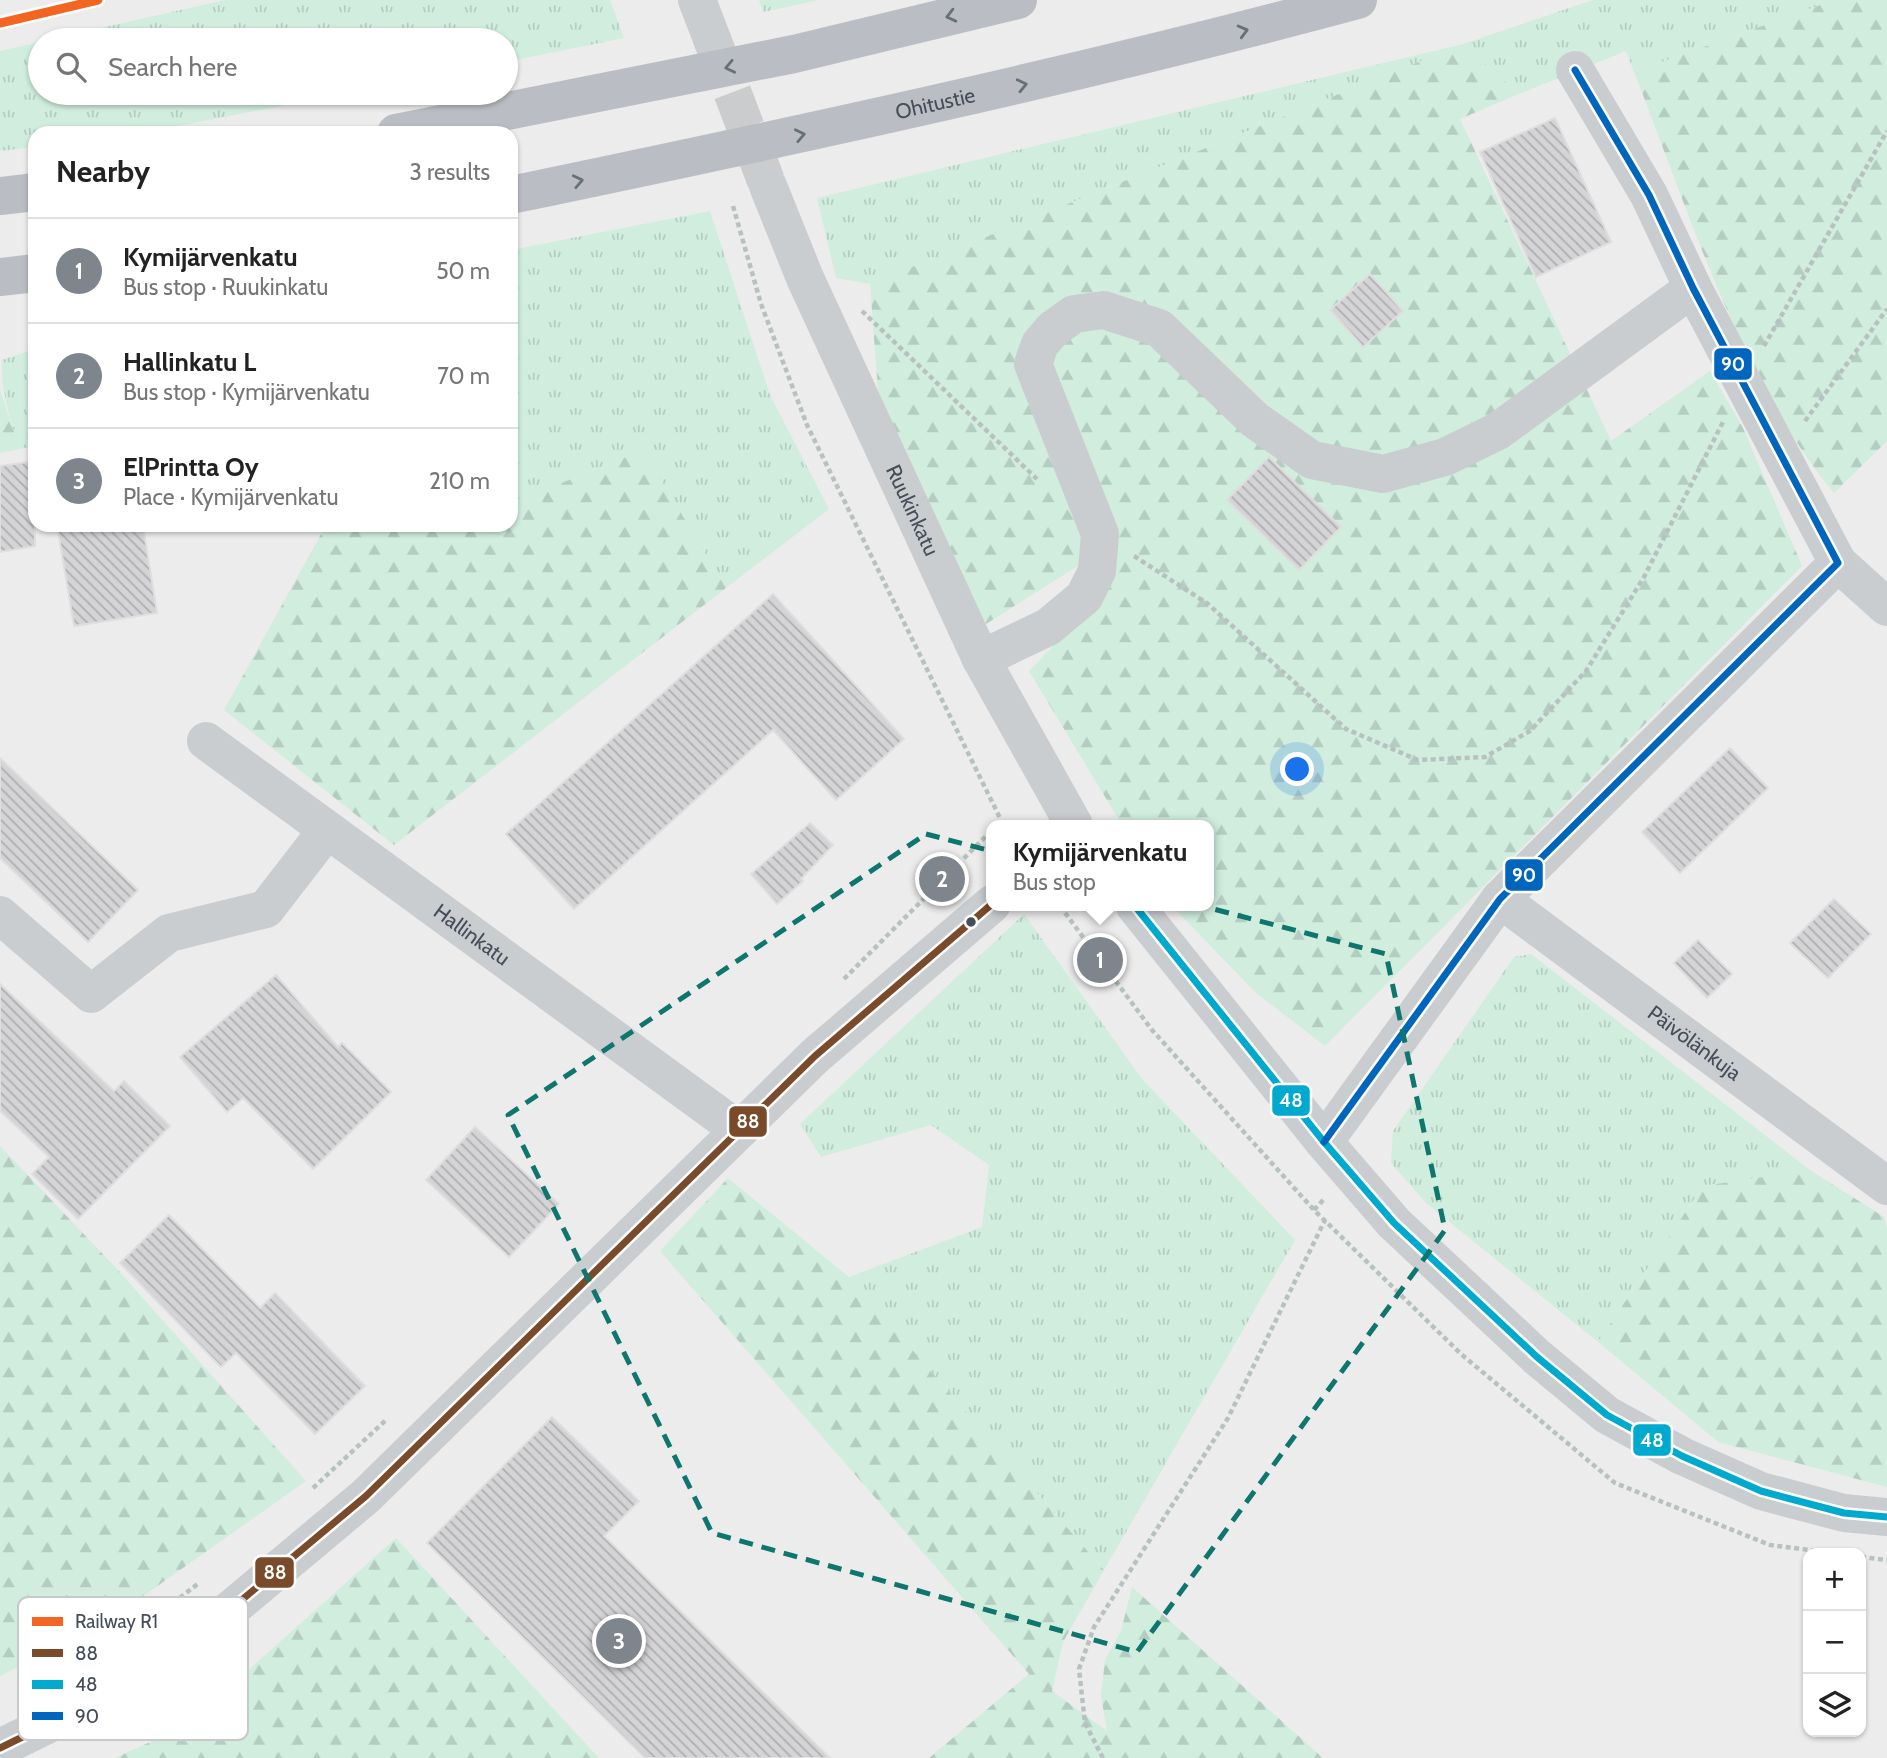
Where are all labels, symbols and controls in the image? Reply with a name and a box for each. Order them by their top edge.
one-way arrow [945,8,957,22]
one-way arrow [1237,25,1249,39]
search box [28,28,518,105]
icon: search [52,48,90,86]
text: Search here [108,51,237,83]
one-way arrow [724,59,736,74]
one-way arrow [1016,78,1028,93]
street label: Ohitustie [893,82,978,124]
one-way arrow [794,128,806,143]
text: Nearby [56,153,150,190]
text: 3 results [409,158,490,186]
one-way arrow [572,175,584,190]
text: Kymijärvenkatu [123,241,298,273]
text: 1 [75,257,83,285]
text: 50 m [436,257,490,285]
text: Bus stop · Ruukinkatu [123,273,328,301]
text: Hallinkatu L [123,346,256,378]
line badge: 90 [1713,347,1753,381]
text: 90 [1721,353,1745,376]
text: 2 [73,362,85,390]
text: 70 m [437,362,490,390]
text: Bus stop · Kymijärvenkatu [123,378,370,406]
text: ElPrintta Oy [123,451,259,483]
street label: Ruukinkatu [881,461,945,559]
text: 3 [73,467,85,495]
text: 210 m [429,467,490,495]
text: Place · Kymijärvenkatu [123,483,339,511]
your location [1280,752,1314,786]
popup [986,820,1214,911]
text: Kymijärvenkatu [1013,836,1187,868]
pin: 2 [919,853,965,905]
line badge: 90 [1504,858,1544,892]
text: 90 [1512,864,1536,887]
text: Bus stop [1013,868,1096,896]
street label: Hallinkatu [429,898,515,971]
unlabelled marker [964,915,978,929]
pin: 1 [1077,934,1123,986]
street label: Päivölänkuja [1643,1000,1746,1085]
line badge: 48 [1271,1084,1311,1117]
text: 48 [1279,1089,1303,1112]
line badge: 88 [728,1105,768,1138]
text: 88 [737,1110,759,1133]
line badge: 48 [1632,1423,1672,1457]
text: 48 [1640,1429,1664,1452]
map controls [1803,1548,1866,1737]
button: + [1803,1548,1866,1611]
line badge: 88 [254,1556,295,1589]
text: 88 [264,1561,286,1584]
legend [18,1597,248,1740]
text: Railway R1 [75,1610,158,1633]
button: − [1803,1611,1866,1674]
pin: 3 [596,1615,642,1667]
text: 88 [75,1642,98,1665]
text: 48 [75,1673,98,1696]
button: layers [1803,1674,1866,1737]
text: 90 [75,1705,99,1728]

